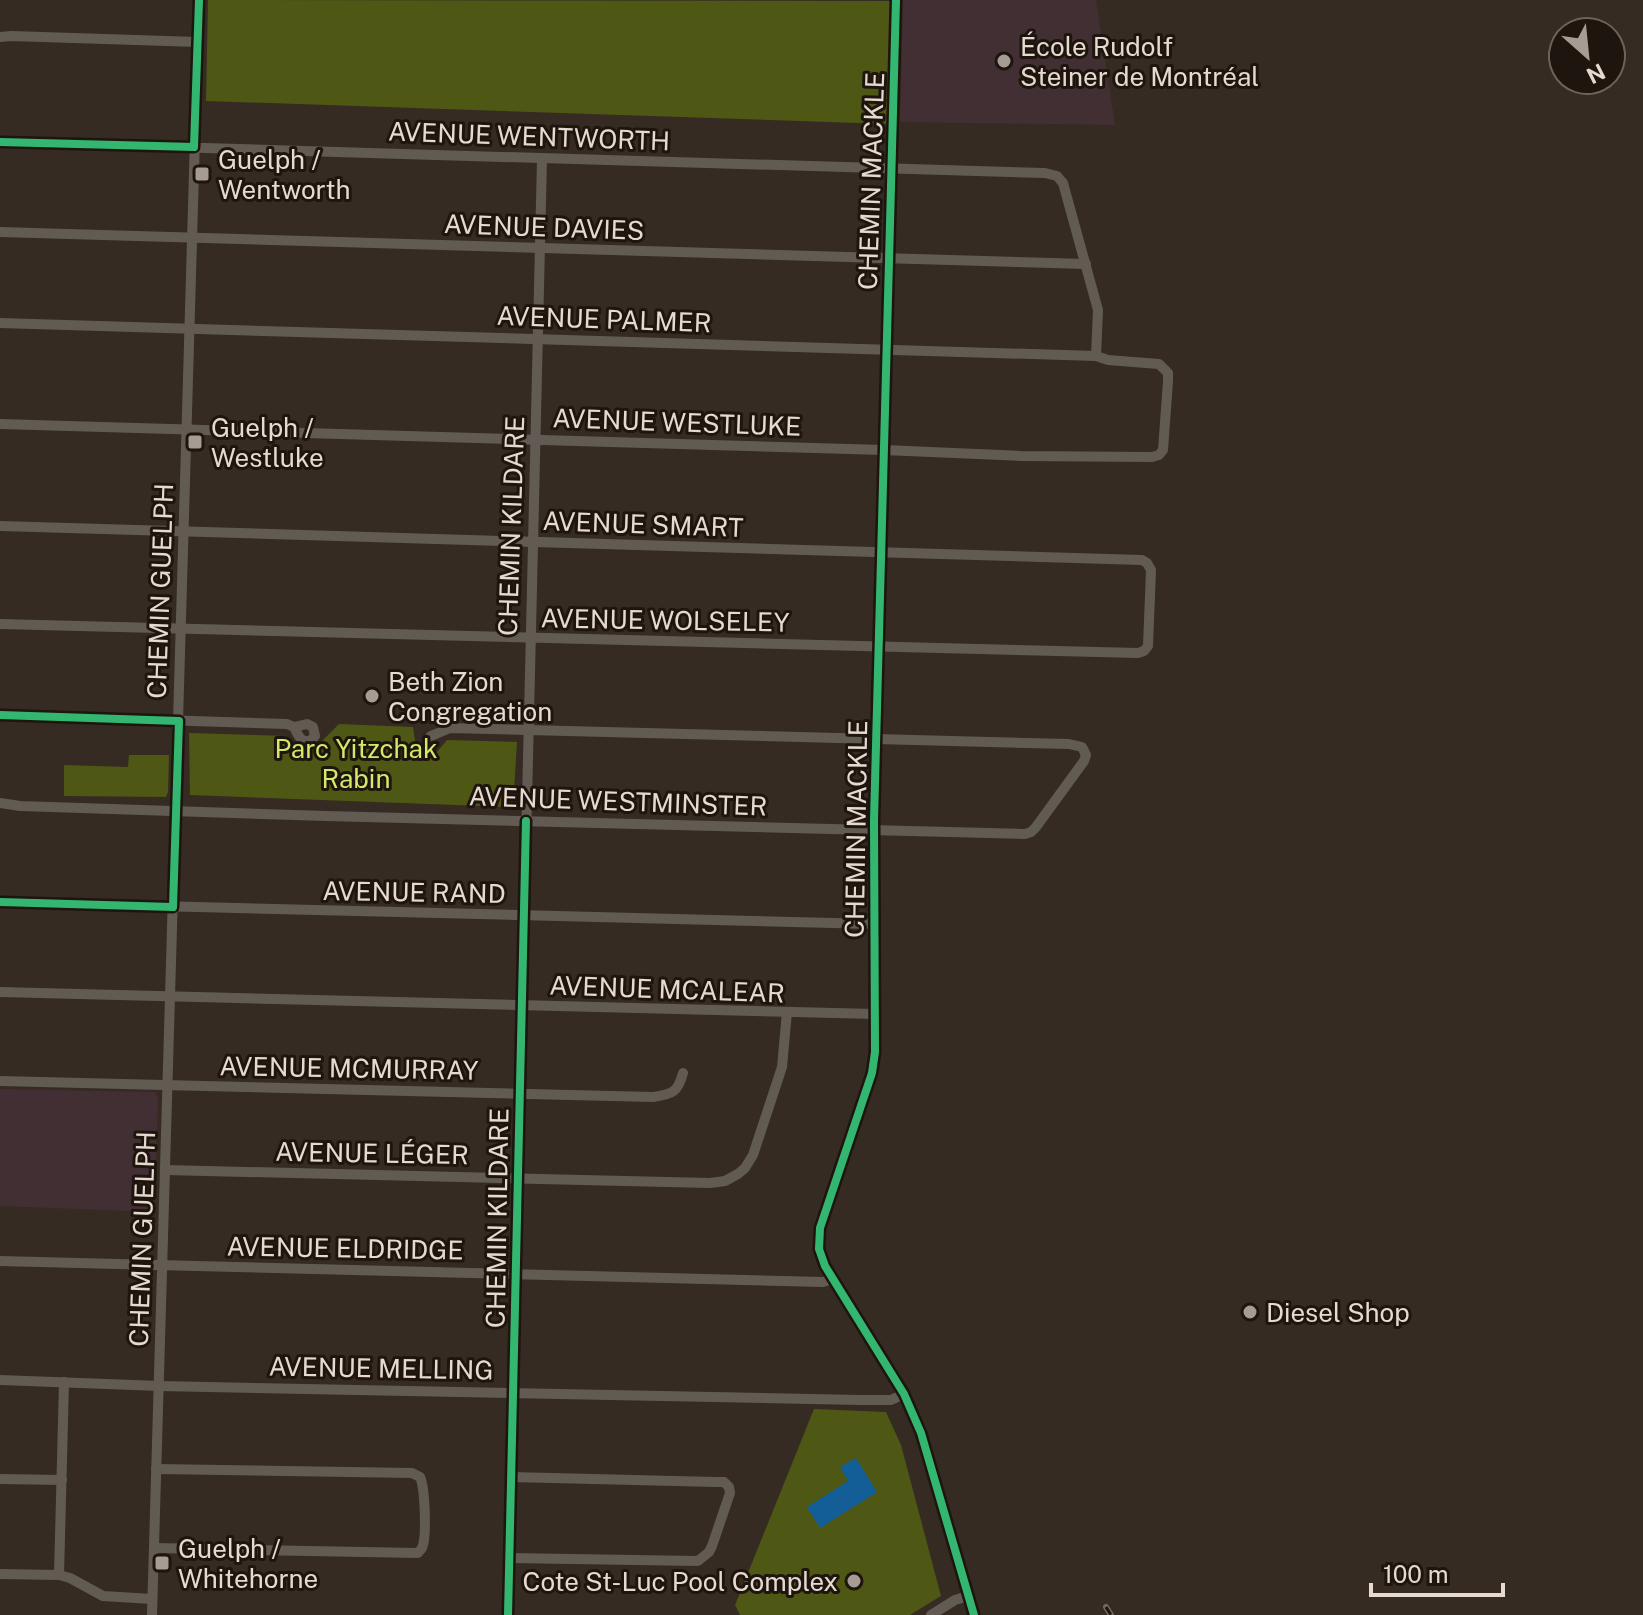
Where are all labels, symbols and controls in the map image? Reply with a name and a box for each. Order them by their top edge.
north arrow [1547,16,1627,96]
place label: École Rudolf Steiner de Montréal [1020,31,1259,92]
marker: École Rudolf Steiner de Montréal [995,52,1013,70]
text: N [1583,58,1610,89]
street label: CHEMIN MACKLE [852,72,890,290]
street label: AVENUE WENTWORTH [388,116,670,156]
place label: Guelph / Wentworth [218,144,351,205]
marker: Guelph / Wentworth [193,165,211,183]
street label: AVENUE DAVIES [443,208,645,246]
street label: AVENUE PALMER [496,300,712,338]
street label: AVENUE WESTLUKE [552,402,802,442]
place label: Guelph / Westluke [211,412,324,473]
street label: CHEMIN KILDARE [492,416,530,636]
marker: Guelph / Westluke [186,433,204,451]
street label: CHEMIN GUELPH [141,483,179,699]
street label: AVENUE SMART [542,505,744,543]
street label: AVENUE WOLSELEY [540,602,790,638]
place label: Beth Zion Congregation [388,666,552,727]
marker: Beth Zion Congregation [363,687,381,705]
street label: CHEMIN MACKLE [839,720,873,938]
park label: Parc Yitzchak Rabin [274,733,438,794]
street label: AVENUE WESTMINSTER [468,780,768,822]
street label: AVENUE RAND [322,875,506,909]
street label: AVENUE MCALEAR [549,969,785,1009]
street label: AVENUE MCMURRAY [219,1050,479,1086]
street label: CHEMIN KILDARE [480,1108,514,1328]
street label: CHEMIN GUELPH [123,1131,161,1347]
street label: AVENUE LÉGER [275,1136,469,1170]
street label: AVENUE ELDRIDGE [226,1230,464,1266]
place label: Diesel Shop [1266,1297,1410,1328]
marker: Diesel Shop [1241,1303,1259,1321]
street label: AVENUE MELLING [268,1351,494,1385]
place label: Guelph / Whitehorne [178,1533,318,1594]
scale bar [1371,1547,1503,1597]
marker: Guelph / Whitehorne [153,1554,171,1572]
text: 100 m [1383,1560,1449,1588]
place label: Cote St-Luc Pool Complex [523,1566,838,1597]
marker: Cote St-Luc Pool Complex [845,1572,863,1590]

